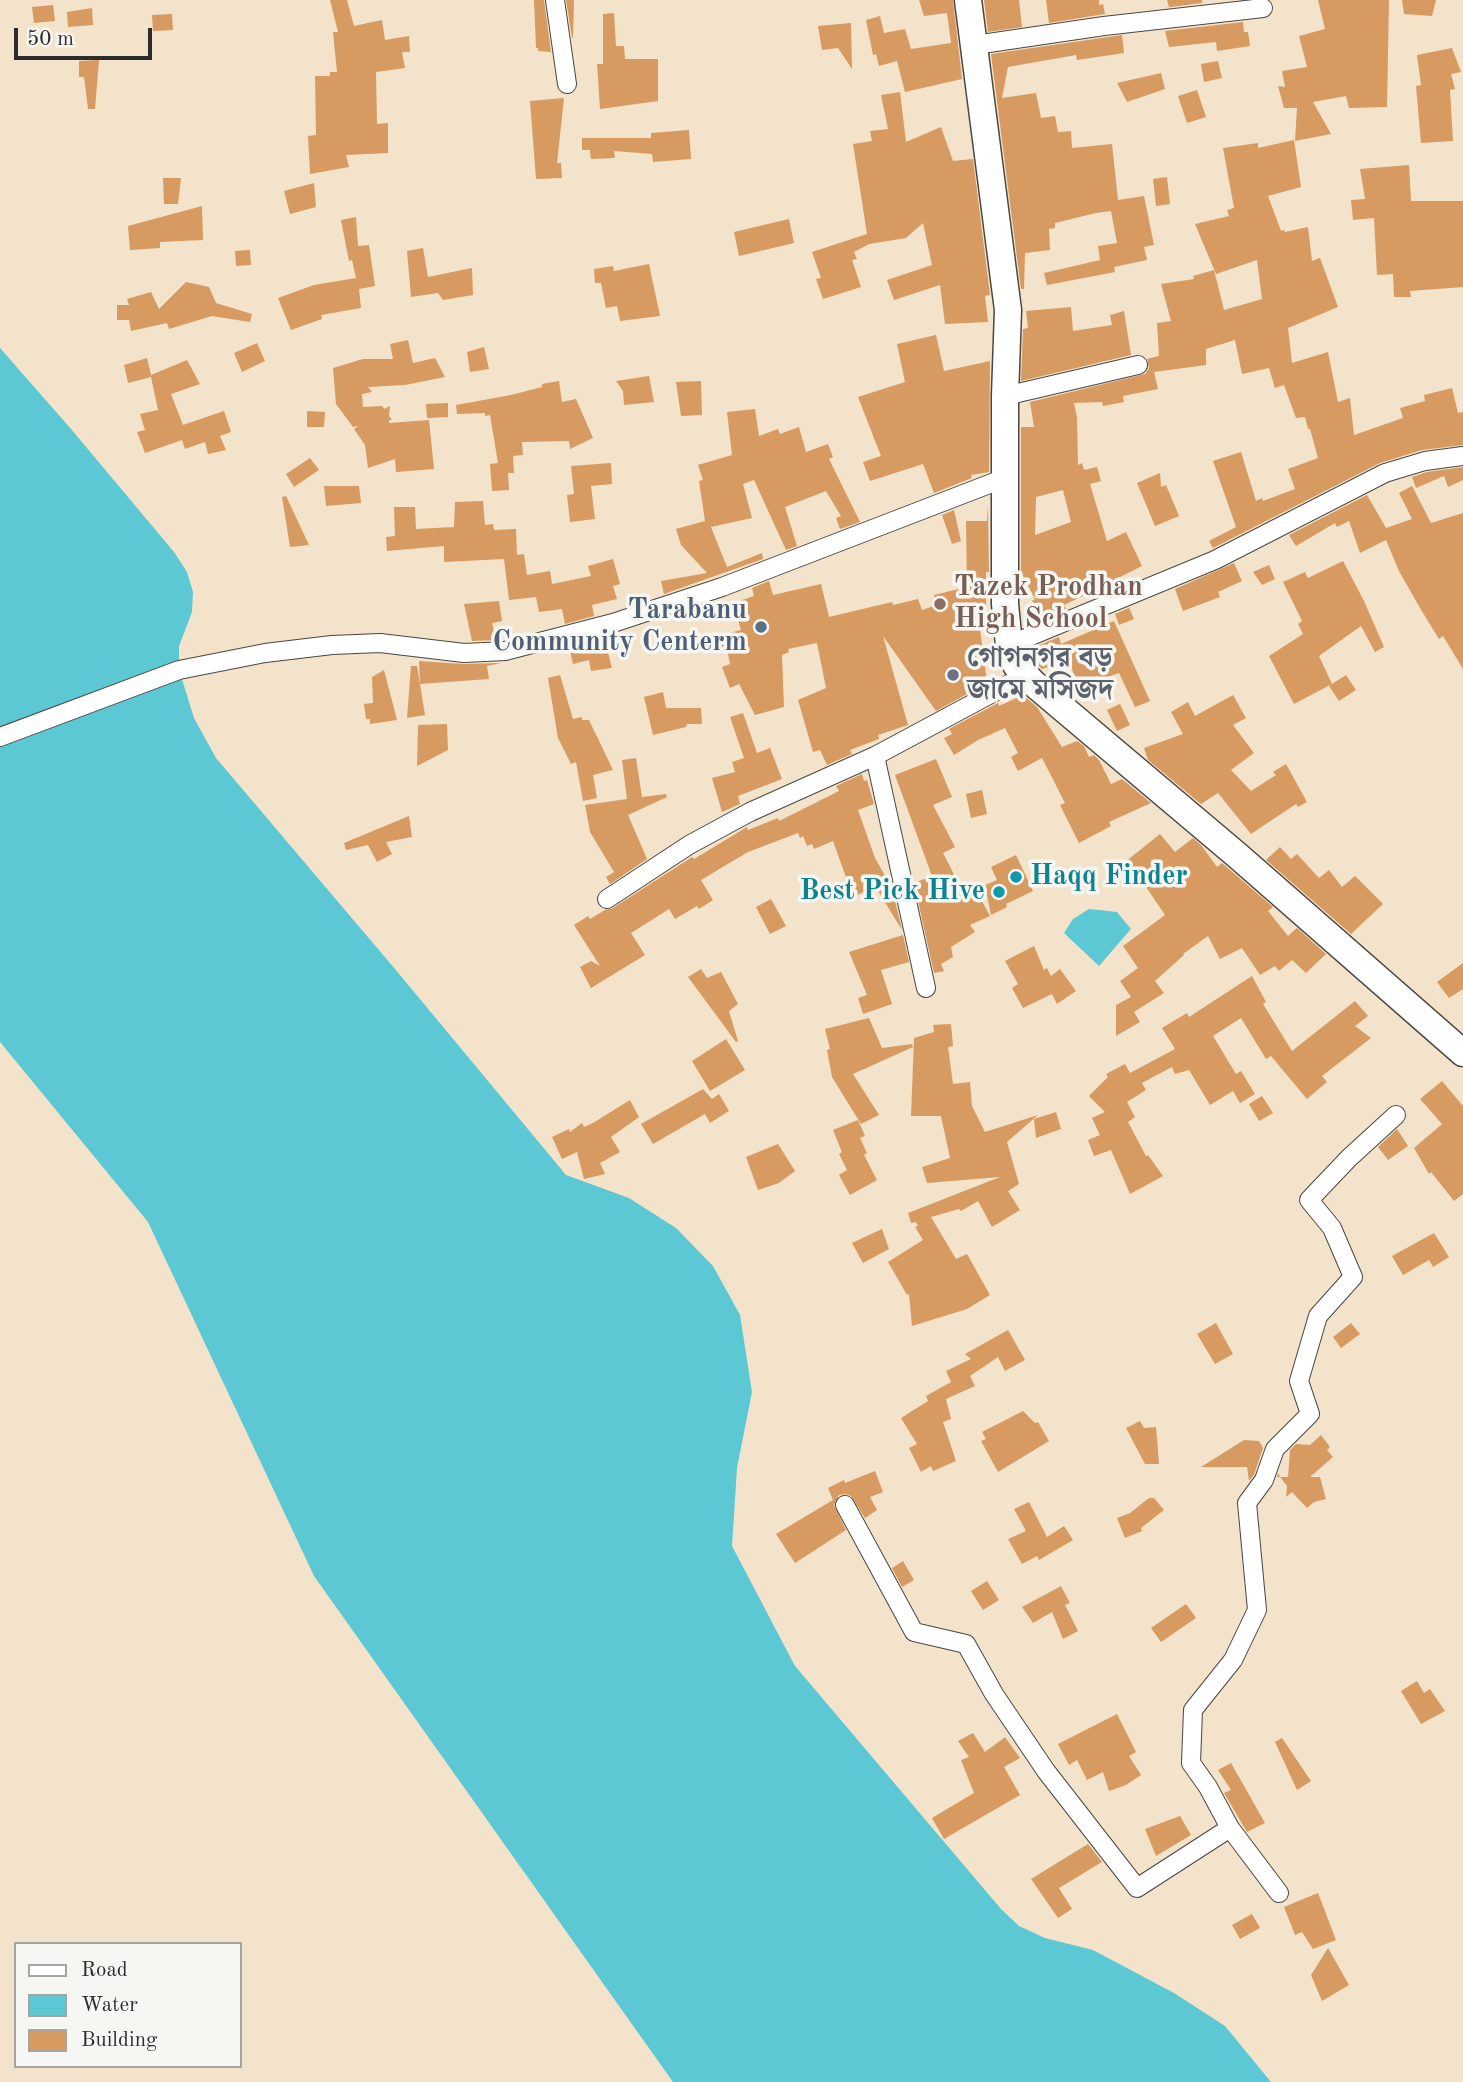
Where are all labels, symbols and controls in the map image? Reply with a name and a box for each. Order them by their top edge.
scale bar [18,14,156,58]
text: 50 m [27,29,74,50]
place label: Tazek Prodhan High School [954,571,1143,637]
place label: Tarabanu Community Centerm [492,594,747,660]
marker: Tazek Prodhan High School [932,596,948,612]
marker: Tarabanu Community Centerm [753,619,769,635]
place label: গোগনগর বড় জামে মসিজদ [967,642,1113,708]
marker: গোগনগর বড় জামে মসিজদ [945,667,961,683]
place label: Haqq Finder [1030,860,1188,894]
marker: Haqq Finder [1008,869,1024,885]
place label: Best Pick Hive [799,875,985,909]
marker: Best Pick Hive [991,884,1007,900]
legend [14,1942,242,2068]
text: Road [81,1960,128,1981]
text: Water [81,1995,138,2016]
text: Building [81,2030,157,2051]

